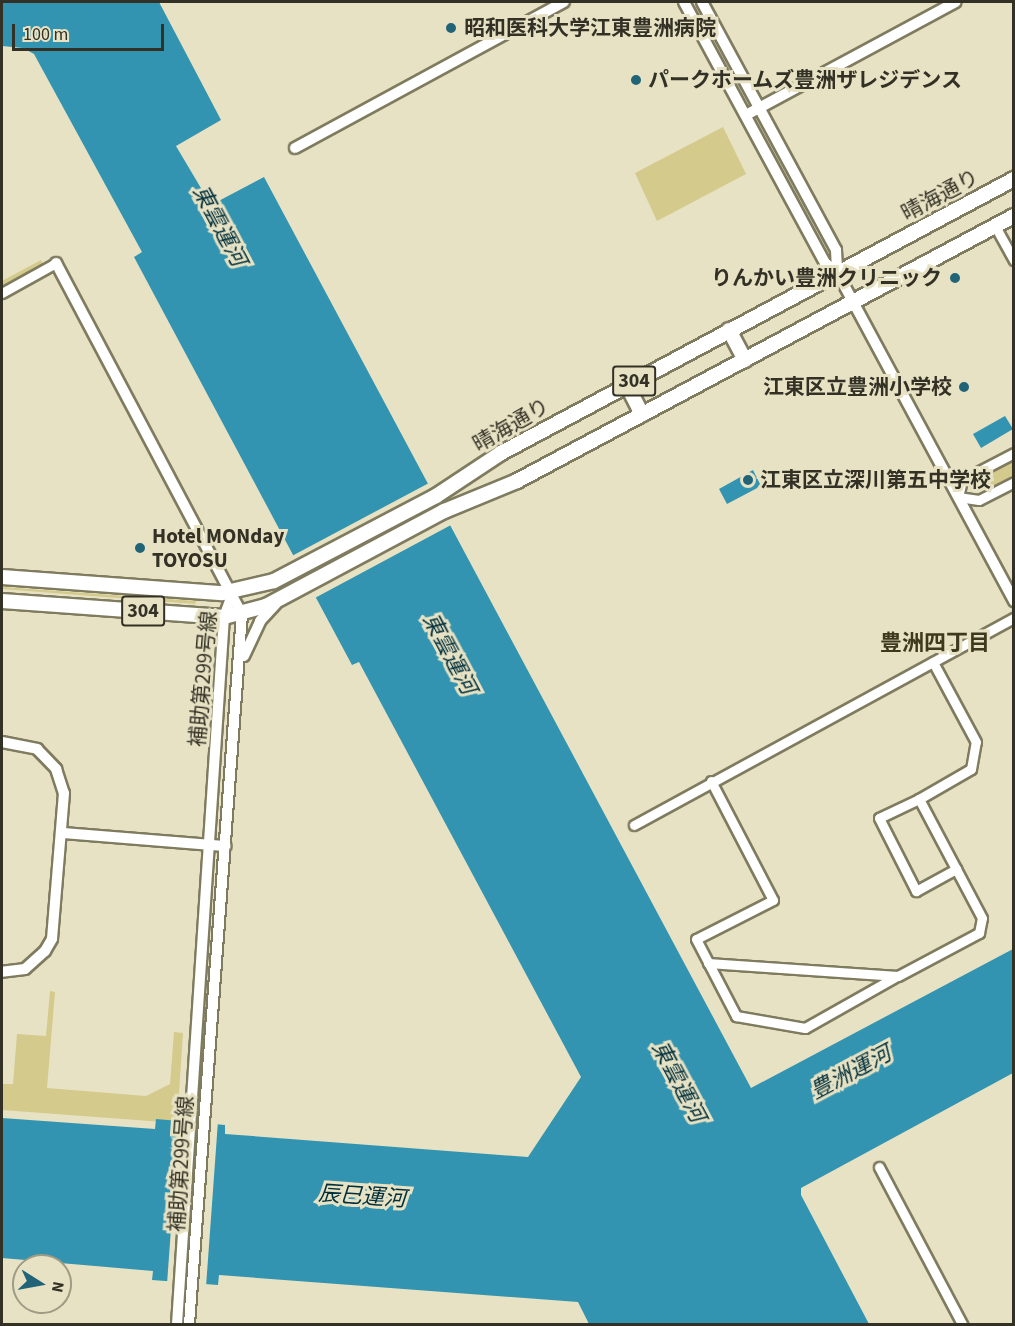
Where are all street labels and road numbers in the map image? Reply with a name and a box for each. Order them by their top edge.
street label: 晴海通り [897,164,983,226]
road number: 304 [612,364,656,398]
street label: 晴海通り [468,393,554,457]
road number: 304 [120,594,166,628]
street label: 補助第299号線 [185,610,221,748]
street label: 補助第299号線 [164,1095,198,1233]

